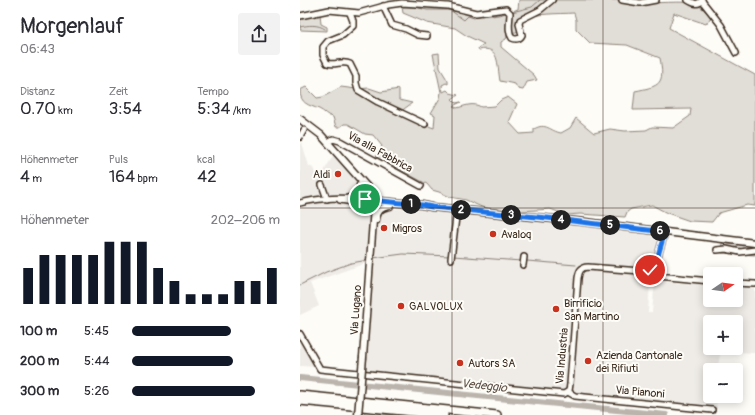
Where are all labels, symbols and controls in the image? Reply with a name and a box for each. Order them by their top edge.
text: Morgenlauf [20,12,124,40]
button: share [238,13,280,55]
text: 06:43 [20,41,55,57]
text: Distanz [20,85,55,98]
text: Zeit [109,85,128,98]
text: Tempo [197,85,229,98]
text: 0.70 [20,98,56,119]
text: 3:54 [109,98,142,119]
text: 5:34 [197,98,230,119]
text: km [56,104,73,117]
text: /km [230,104,251,117]
street label: Via alla Fabbrica [345,129,415,175]
text: Höhenmeter [20,153,79,166]
text: Puls [109,153,128,166]
text: kcal [197,153,215,166]
text: 4 [20,166,30,187]
text: 164 [109,166,135,187]
text: 42 [197,166,217,187]
place label: Aldi [313,168,330,181]
marker: Aldi [333,169,343,179]
text: m [30,172,42,185]
text: bpm [135,172,158,185]
pin [348,182,382,216]
icon: arrive [354,188,376,210]
pin: 1 [401,194,421,214]
text: 1 [409,197,413,210]
pin: 2 [451,200,471,220]
text: 2 [458,203,464,216]
pin: 3 [501,205,521,225]
text: 3 [508,208,514,221]
pin: 4 [551,210,571,230]
text: Höhenmeter [20,212,89,228]
text: 202–206 m [211,212,280,228]
text: 4 [558,213,564,226]
pin: 5 [600,215,620,235]
text: 5 [607,218,613,231]
pin: 6 [650,221,670,241]
place label: Migros [392,222,422,235]
marker: Migros [379,223,389,233]
text: 6 [657,224,663,237]
place label: Avaloq [501,228,531,241]
marker: Avaloq [488,229,498,239]
pin [633,253,667,287]
icon: check [639,259,661,281]
north arrow [703,267,743,307]
map controls [703,267,743,403]
street label: Via Lugano [348,284,364,336]
place label: Birrificio San Martino [564,297,619,323]
place label: GALVOLUX [409,300,463,313]
marker: GALVOLUX [396,301,406,311]
marker: Birrificio San Martino [551,304,561,314]
button: + [703,315,743,355]
text: 100 m [20,323,57,339]
text: 5:45 [84,323,109,339]
street label: Via Industria [553,327,571,385]
place label: Azienda Cantonale dei Rifiuti [596,349,683,375]
text: 200 m [20,353,59,369]
text: 5:44 [84,353,110,369]
marker: Azienda Cantonale dei Rifiuti [583,356,593,366]
place label: Autors SA [468,357,515,370]
marker: Autors SA [455,358,465,368]
button: − [703,363,743,403]
water label: Vedeggio [460,376,509,396]
text: 300 m [20,383,59,399]
text: 5:26 [84,383,109,399]
street label: Via Pianoni [615,383,665,401]

